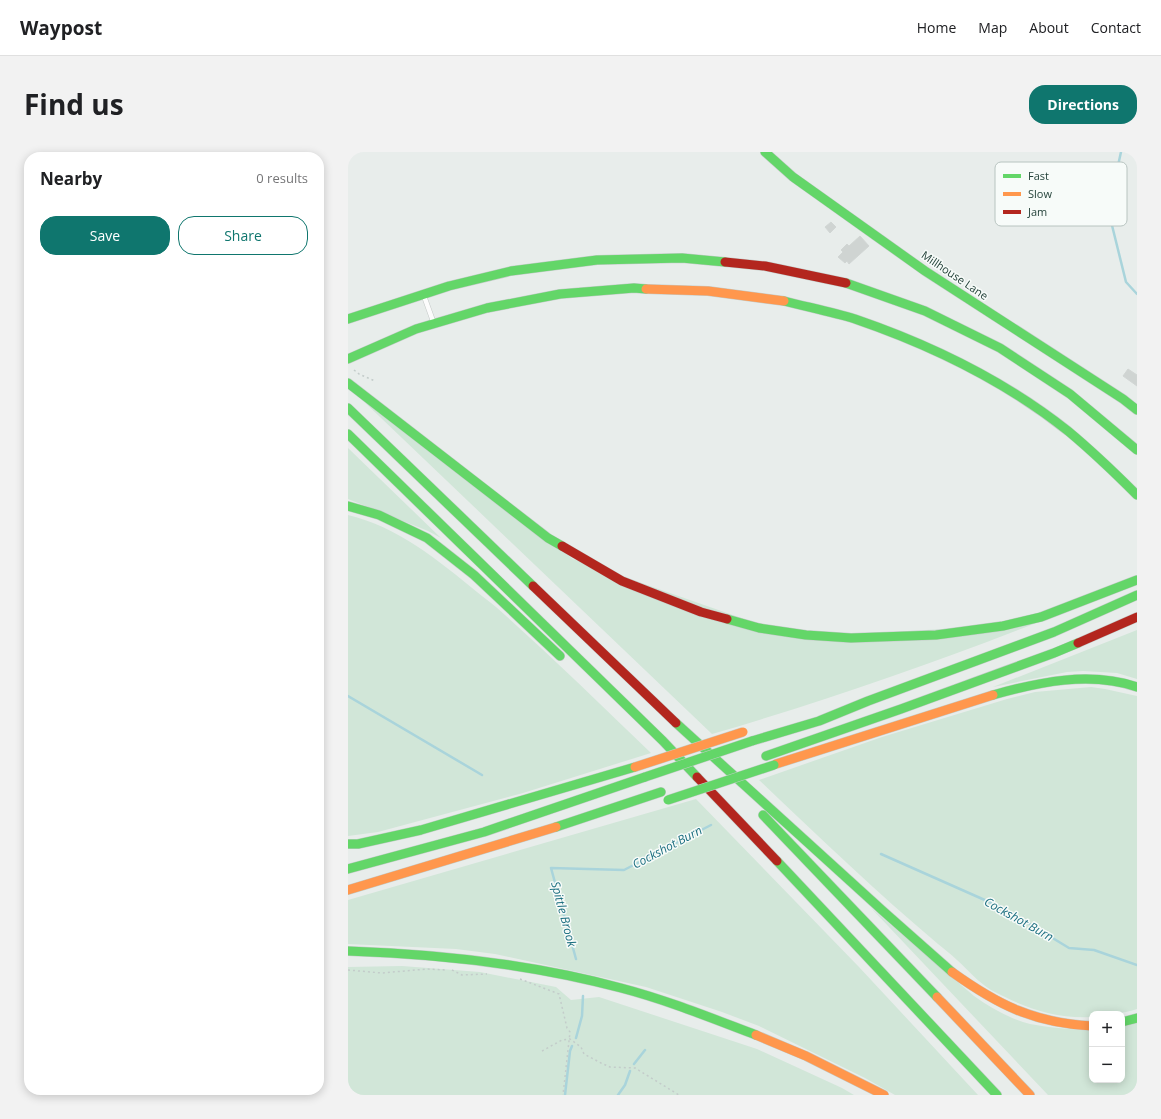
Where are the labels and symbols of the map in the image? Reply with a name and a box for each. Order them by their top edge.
legend [995,162,1127,226]
text: Fast [1028,168,1049,183]
text: Slow [1028,186,1052,201]
text: Jam [1027,204,1047,219]
street label: Millhouse Lane [919,247,991,303]
water label: Cockshot Burn [629,821,705,873]
water label: Spittle Brook [547,879,581,950]
water label: Cockshot Burn [981,893,1057,945]

